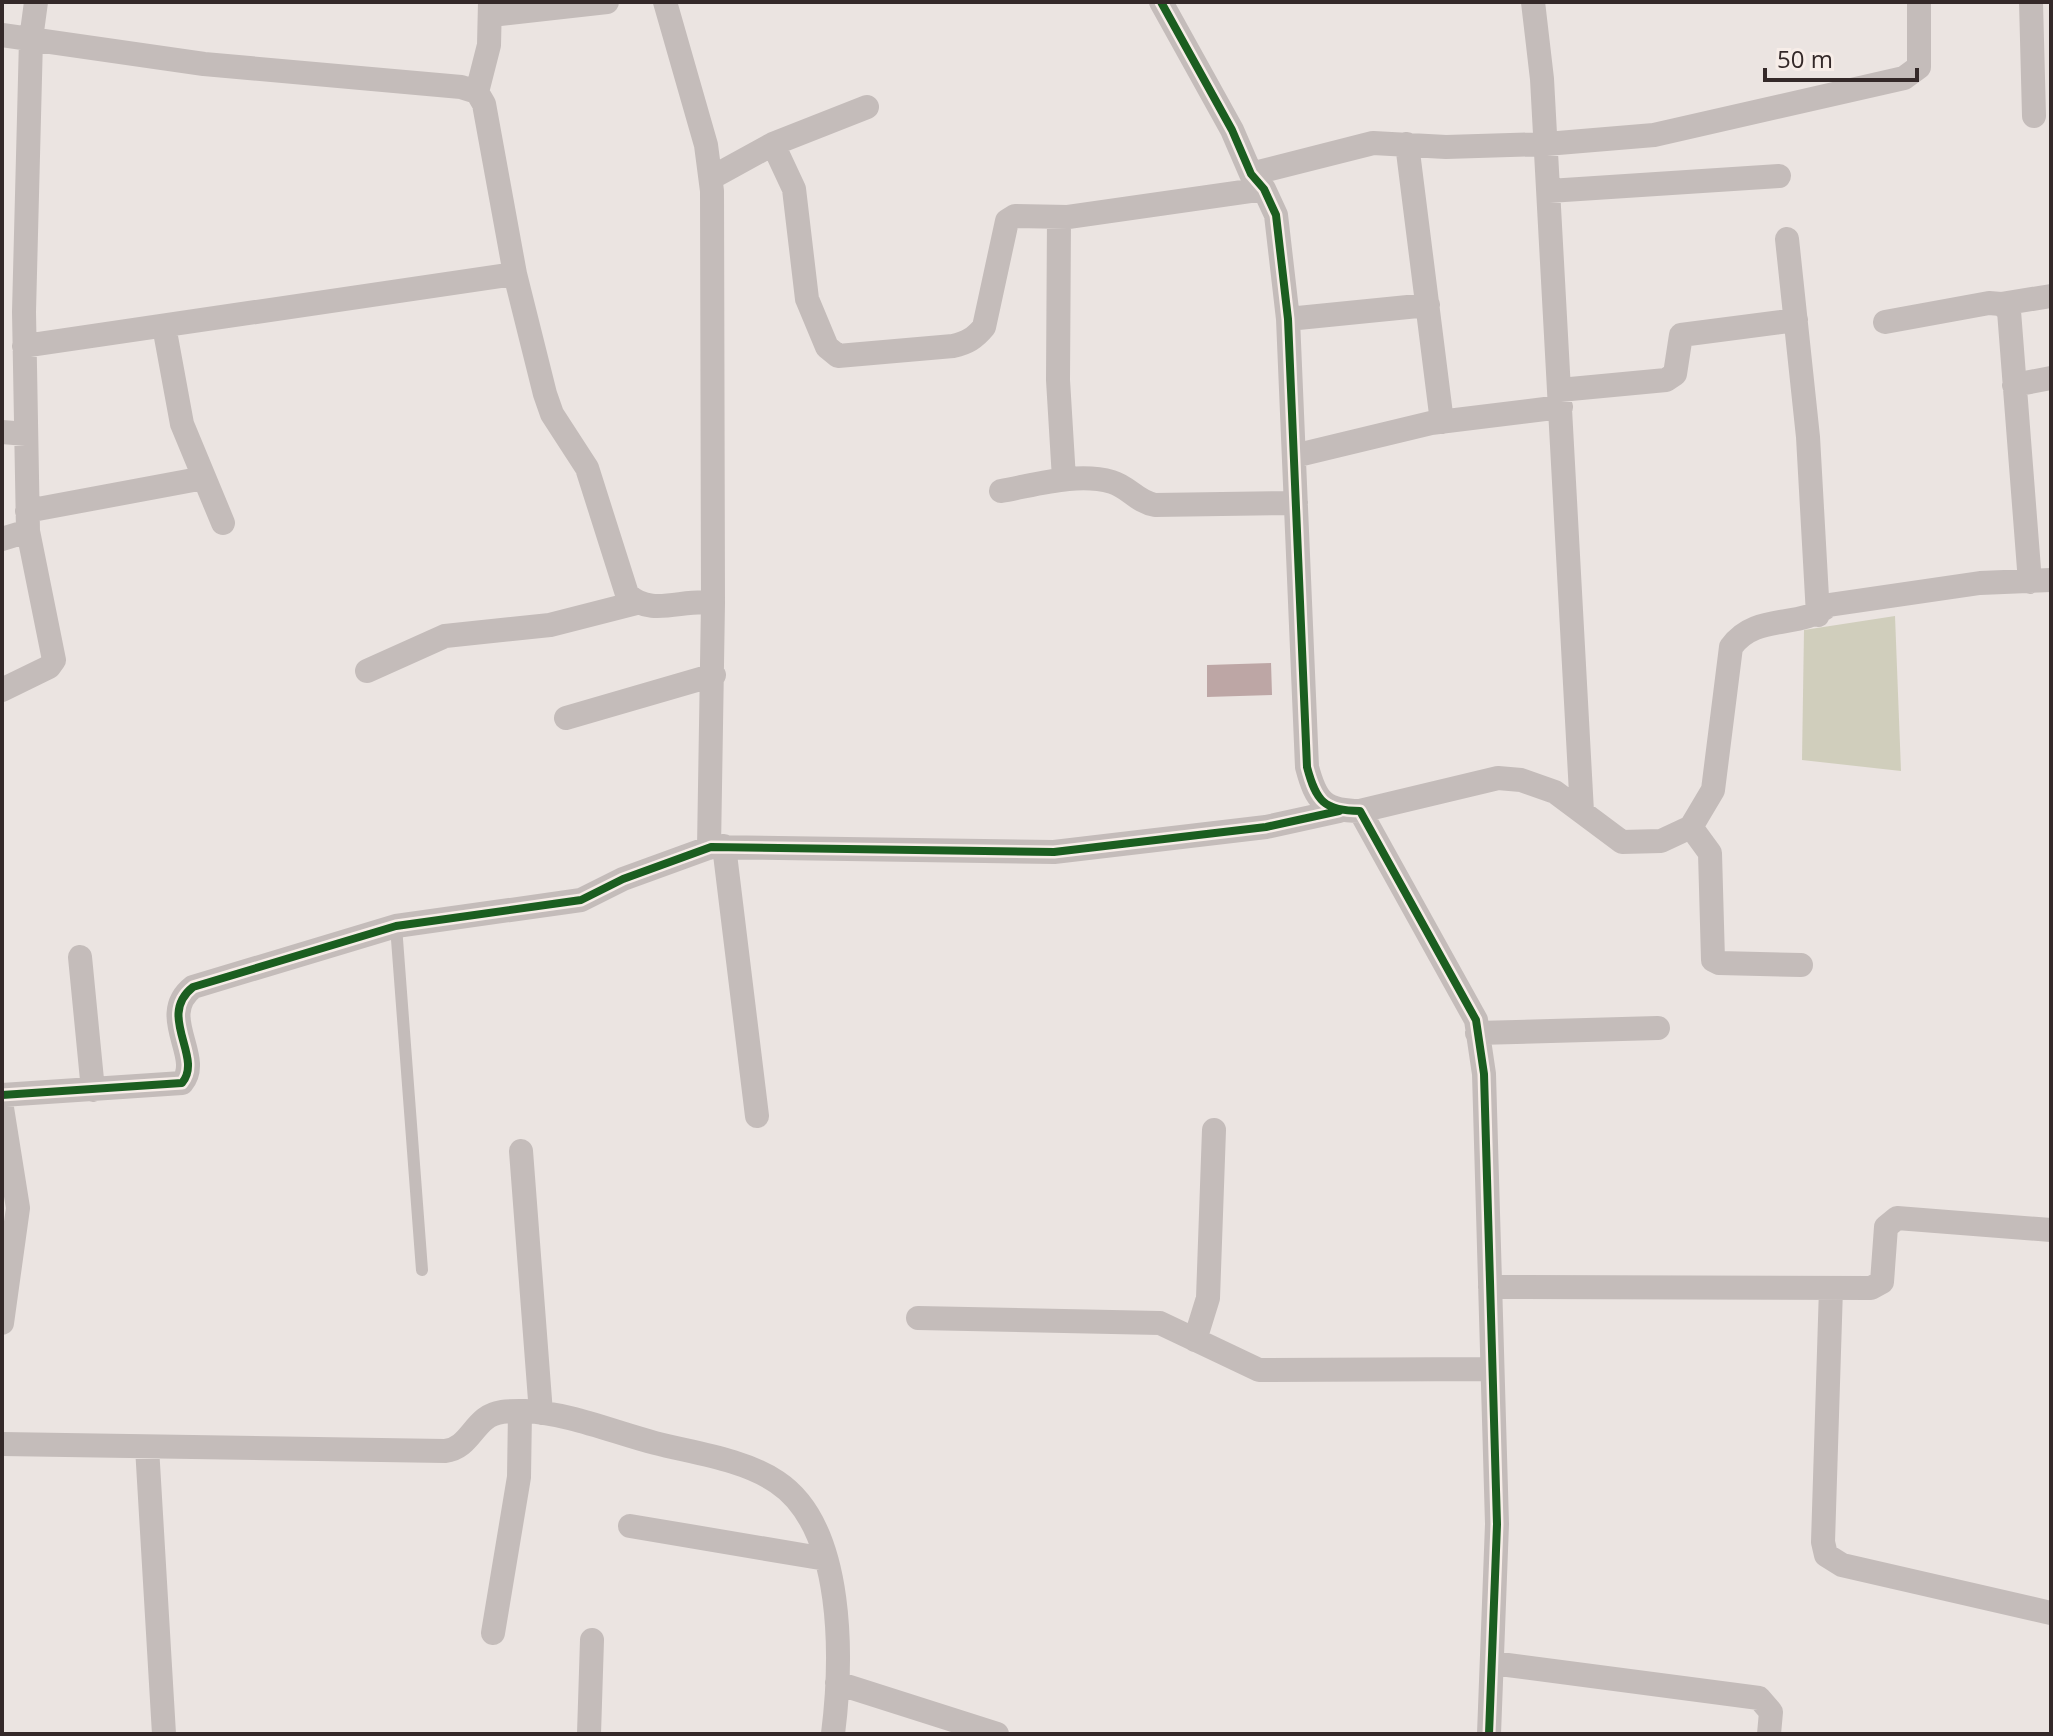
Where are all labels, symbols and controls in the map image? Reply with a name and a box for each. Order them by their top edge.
scale bar [1765,32,1917,82]
text: 50 m [1777,42,1833,75]

